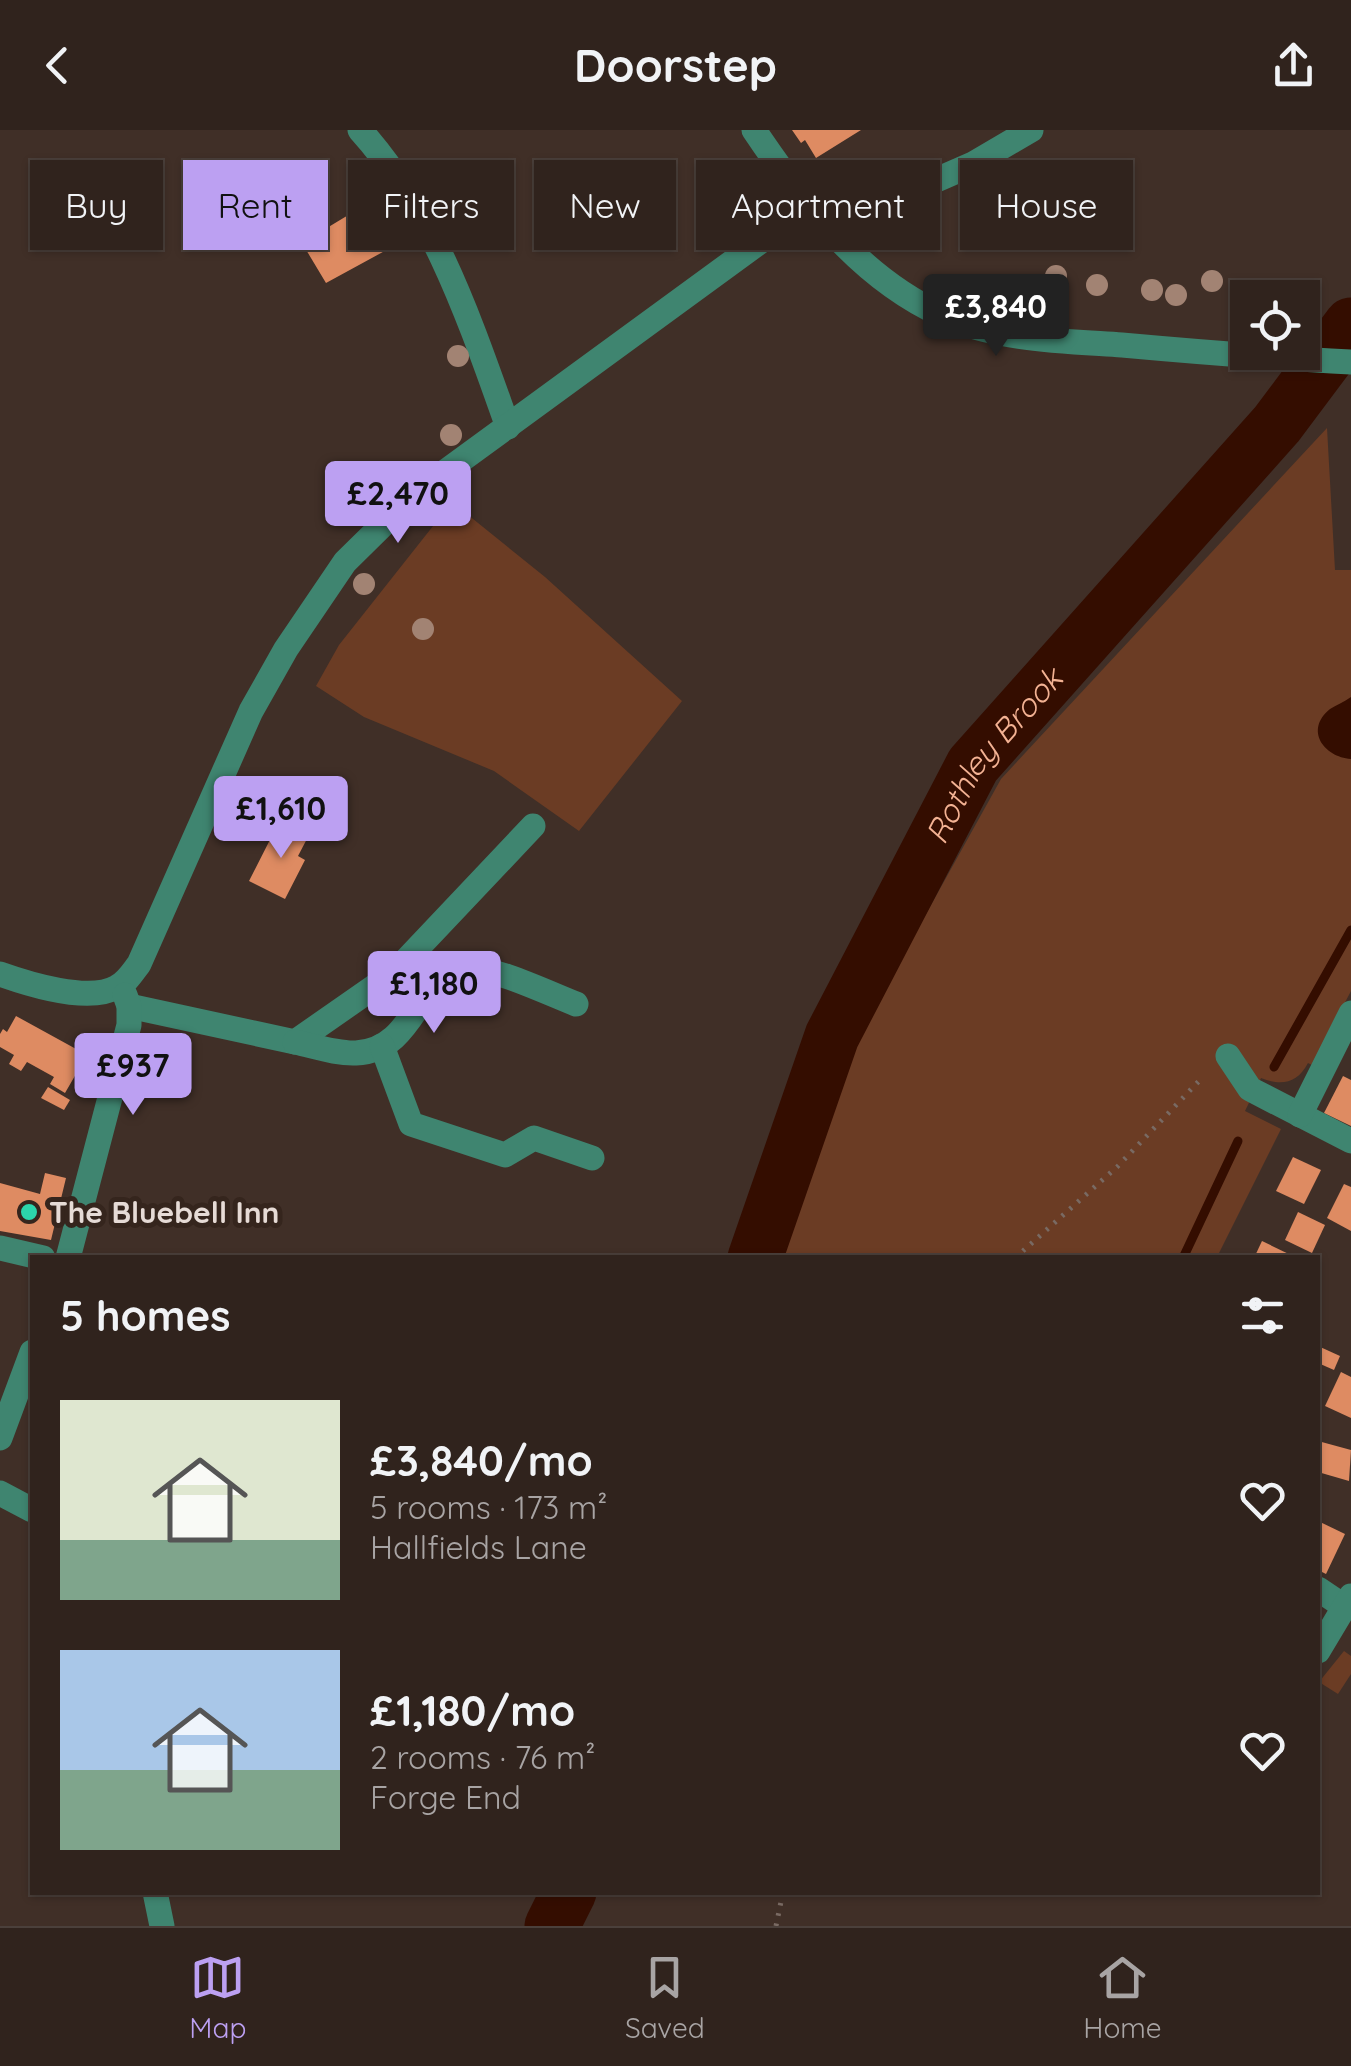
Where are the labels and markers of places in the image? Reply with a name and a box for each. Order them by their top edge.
pin: £3,840 [915,274,1077,359]
pin: £2,470 [317,461,479,546]
pin: £1,610 [200,776,362,861]
pin: £1,180 [353,951,515,1036]
pin: £937 [74,1033,192,1118]
place label: The Bluebell Inn [49,1193,279,1231]
marker: The Bluebell Inn [18,1201,40,1223]

